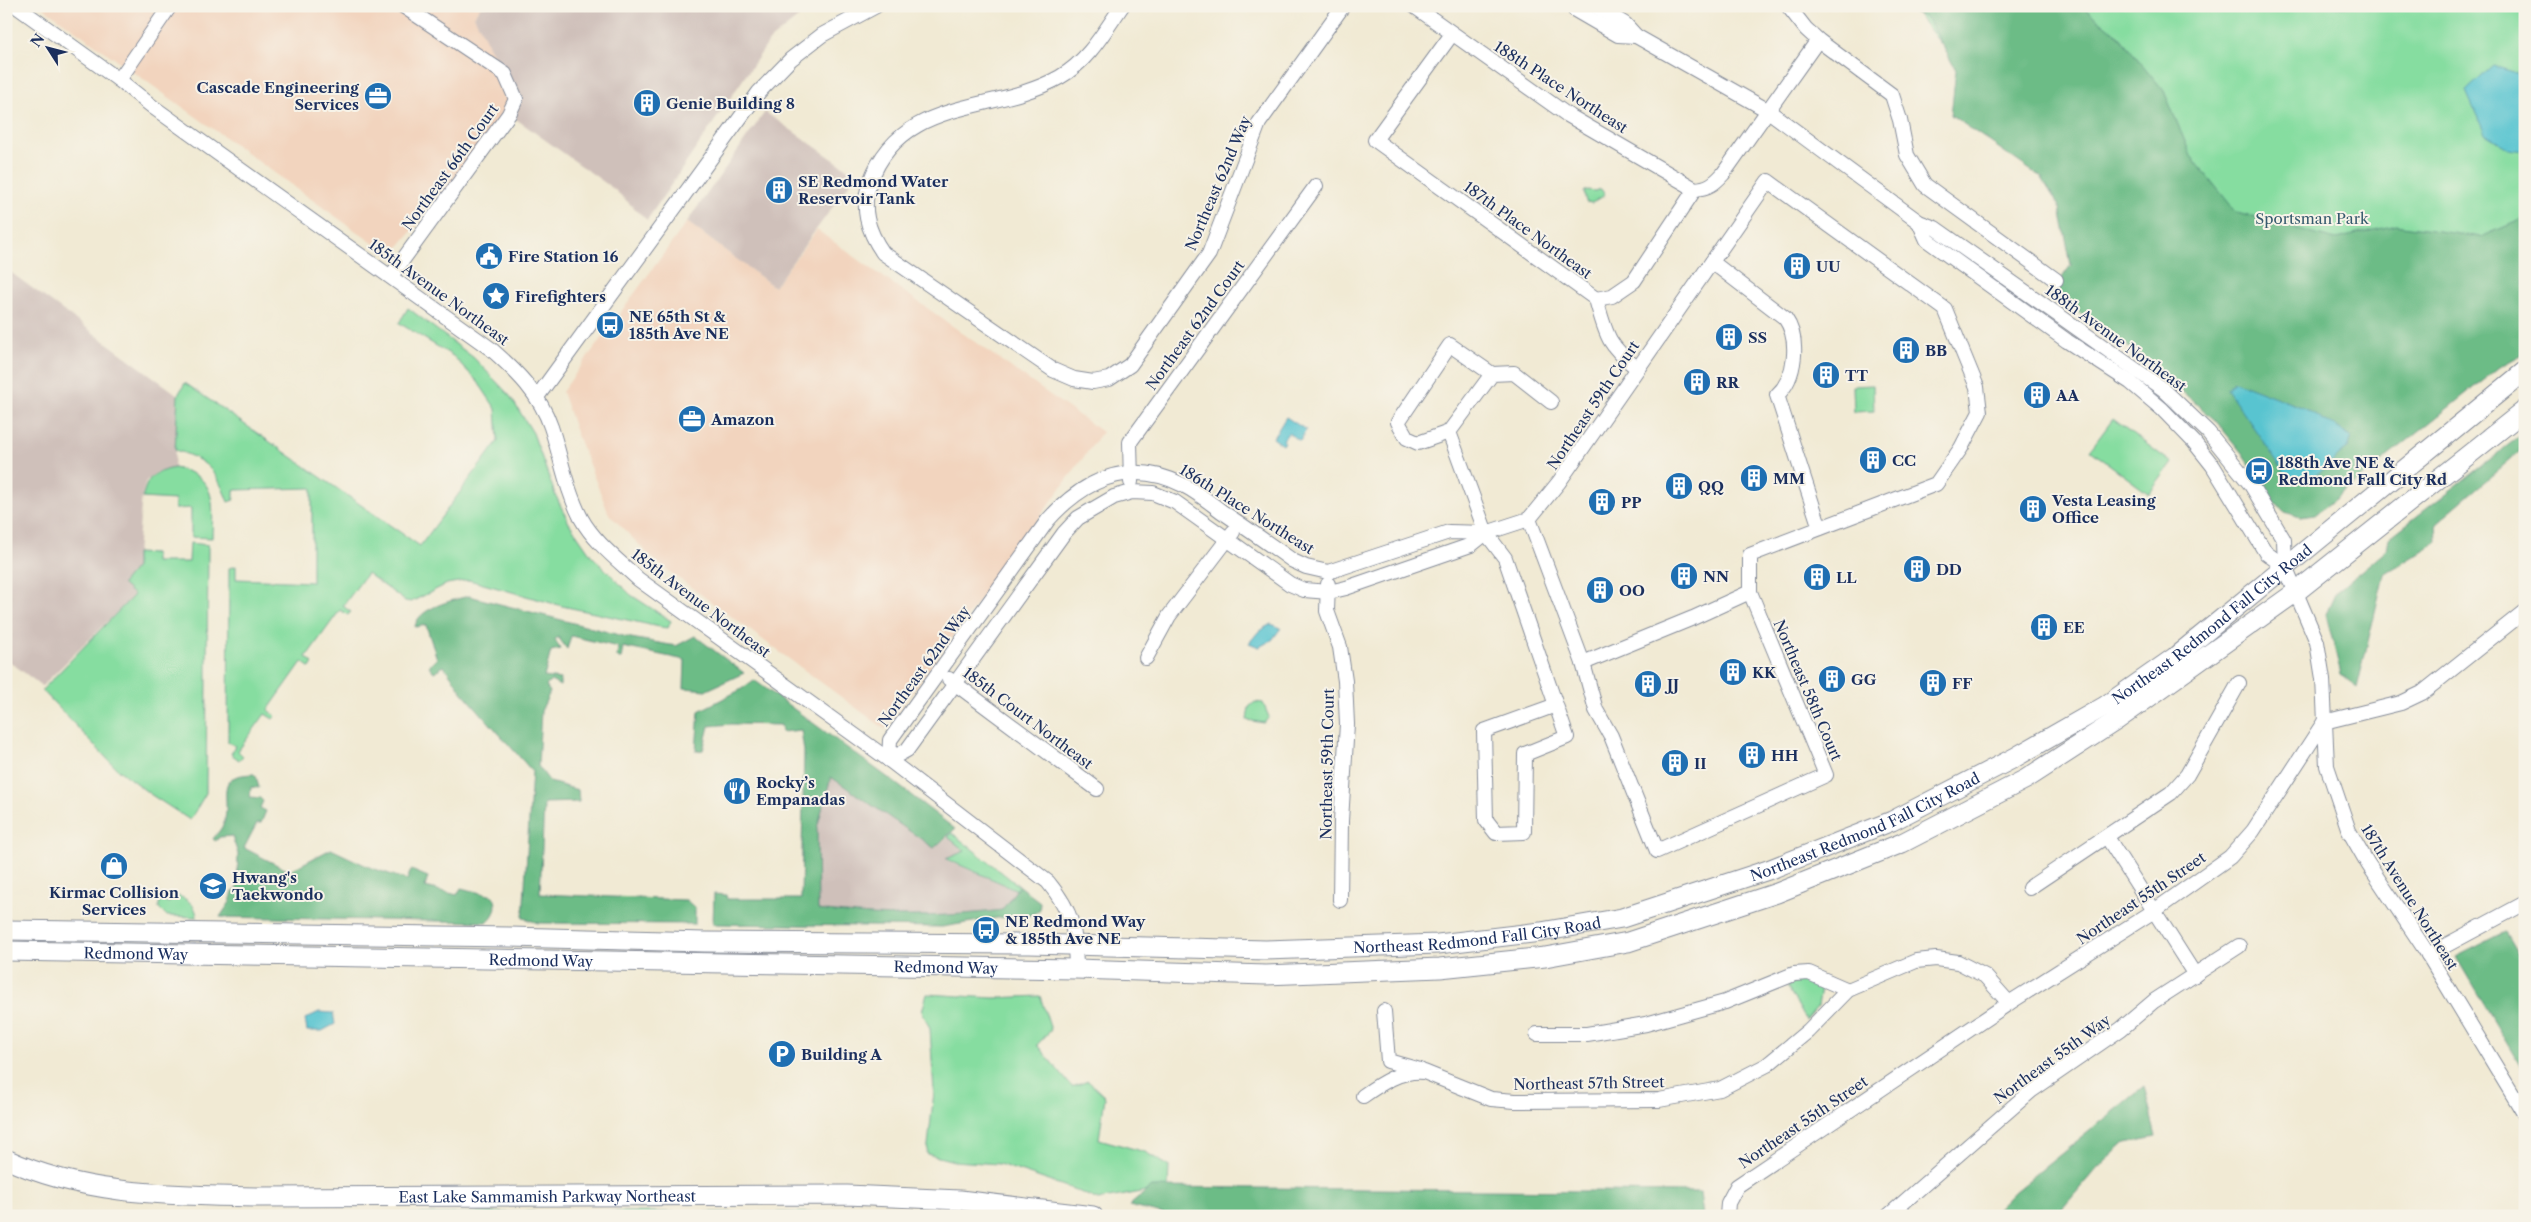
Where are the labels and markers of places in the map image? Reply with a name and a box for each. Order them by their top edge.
place label: Cascade Engineering Services [197,78,359,114]
office icon: Cascade Engineering Services [363,81,393,111]
building icon: Genie Building 8 [632,88,662,118]
place label: Genie Building 8 [666,94,795,113]
place label: SE Redmond Water Reservoir Tank [798,172,949,208]
building icon: SE Redmond Water Reservoir Tank [764,175,794,205]
public building icon: Fire Station 16 [474,241,504,271]
place label: Fire Station 16 [508,247,618,266]
building icon: UU [1782,251,1812,281]
place label: UU [1816,257,1840,276]
place icon: Firefighters [481,281,511,311]
place label: Firefighters [515,287,606,306]
place label: NE 65th St & 185th Ave NE [629,307,729,343]
bus stop icon: NE 65th St & 185th Ave NE [595,310,625,340]
building icon: SS [1714,322,1744,352]
place label: SS [1748,328,1767,347]
building icon: BB [1891,335,1921,365]
place label: BB [1925,341,1947,360]
building icon: TT [1811,360,1841,390]
place label: TT [1845,366,1869,385]
building icon: RR [1682,367,1712,397]
place label: RR [1716,373,1741,392]
building icon: AA [2022,380,2052,410]
place label: AA [2055,386,2080,405]
office icon: Amazon [677,404,707,434]
place label: Amazon [710,410,775,429]
building icon: CC [1858,445,1888,475]
place label: CC [1892,451,1916,470]
place label: 188th Ave NE & Redmond Fall City Rd [2278,453,2447,489]
bus stop icon: 188th Ave NE & Redmond Fall City Rd [2244,456,2274,486]
building icon: MM [1739,463,1769,493]
place label: MM [1773,469,1805,488]
building icon: QQ [1664,471,1694,501]
place label: QQ [1698,477,1724,496]
building icon: PP [1587,487,1617,517]
place label: Vesta Leasing Office [2051,491,2156,527]
place label: PP [1621,493,1642,512]
building icon: Vesta Leasing Office [2018,494,2048,524]
building icon: DD [1902,554,1932,584]
place label: DD [1936,560,1962,579]
building icon: NN [1669,561,1699,591]
building icon: LL [1802,562,1832,592]
place label: NN [1703,567,1729,586]
place label: LL [1836,568,1857,587]
building icon: OO [1585,575,1615,605]
place label: OO [1619,581,1645,600]
building icon: EE [2029,612,2059,642]
place label: EE [2063,618,2085,637]
building icon: KK [1718,657,1748,687]
place label: KK [1752,663,1777,682]
building icon: GG [1817,664,1847,694]
building icon: FF [1918,668,1948,698]
building icon: JJ [1633,669,1663,699]
place label: GG [1851,670,1877,689]
place label: FF [1952,674,1972,693]
place label: JJ [1664,675,1679,694]
building icon: HH [1737,740,1767,770]
place label: HH [1771,746,1799,765]
building icon: II [1660,748,1690,778]
place label: II [1694,754,1707,773]
place label: Rocky’s Empanadas [756,773,845,809]
restaurant icon: Rocky’s Empanadas [722,776,752,806]
shop icon: Kirmac Collision Services [99,851,129,881]
place label: Hwang's Taekwondo [232,868,323,904]
school or university icon: Hwang's Taekwondo [198,871,228,901]
place label: Kirmac Collision Services [49,883,180,919]
place label: NE Redmond Way & 185th Ave NE [1005,912,1146,948]
bus stop icon: NE Redmond Way & 185th Ave NE [971,915,1001,945]
parking icon: Building A [767,1039,797,1069]
place label: Building A [801,1045,882,1064]

